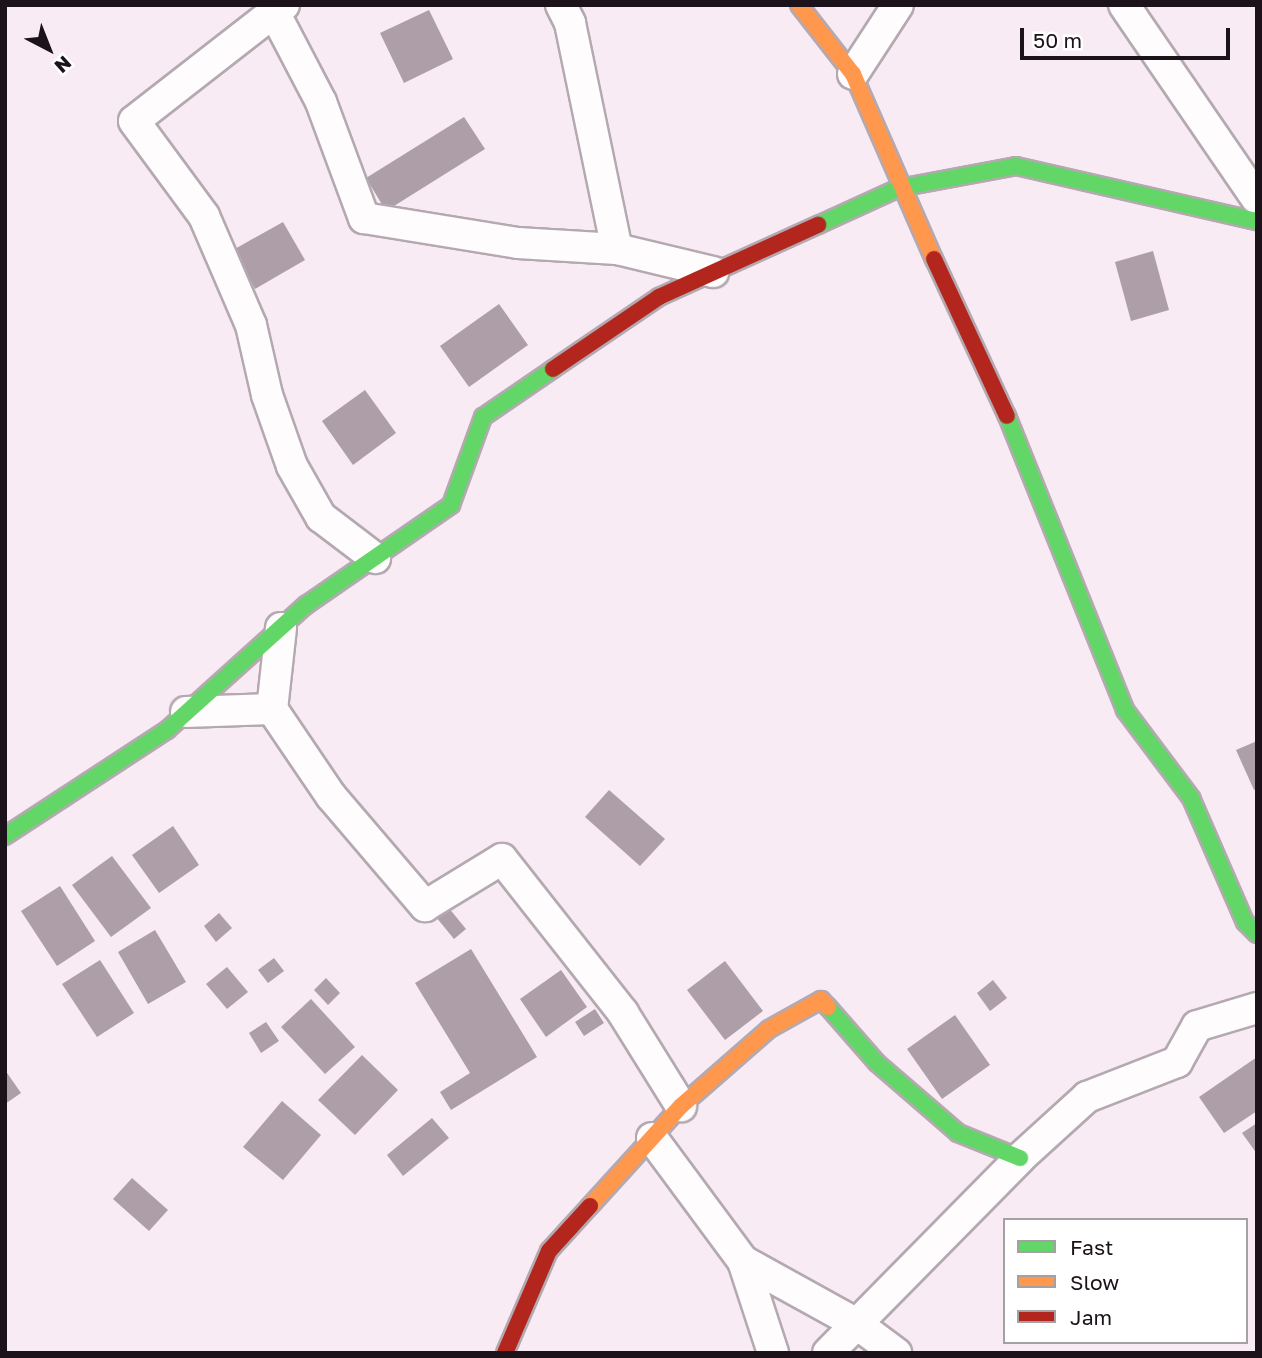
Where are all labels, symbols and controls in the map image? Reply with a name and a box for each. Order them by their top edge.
north arrow [14,14,84,84]
scale bar [1024,14,1234,58]
text: 50 m [1033,27,1082,53]
text: N [50,52,76,78]
legend [1003,1218,1248,1344]
text: Fast [1070,1234,1113,1260]
text: Slow [1070,1269,1119,1295]
text: Jam [1070,1304,1112,1330]

